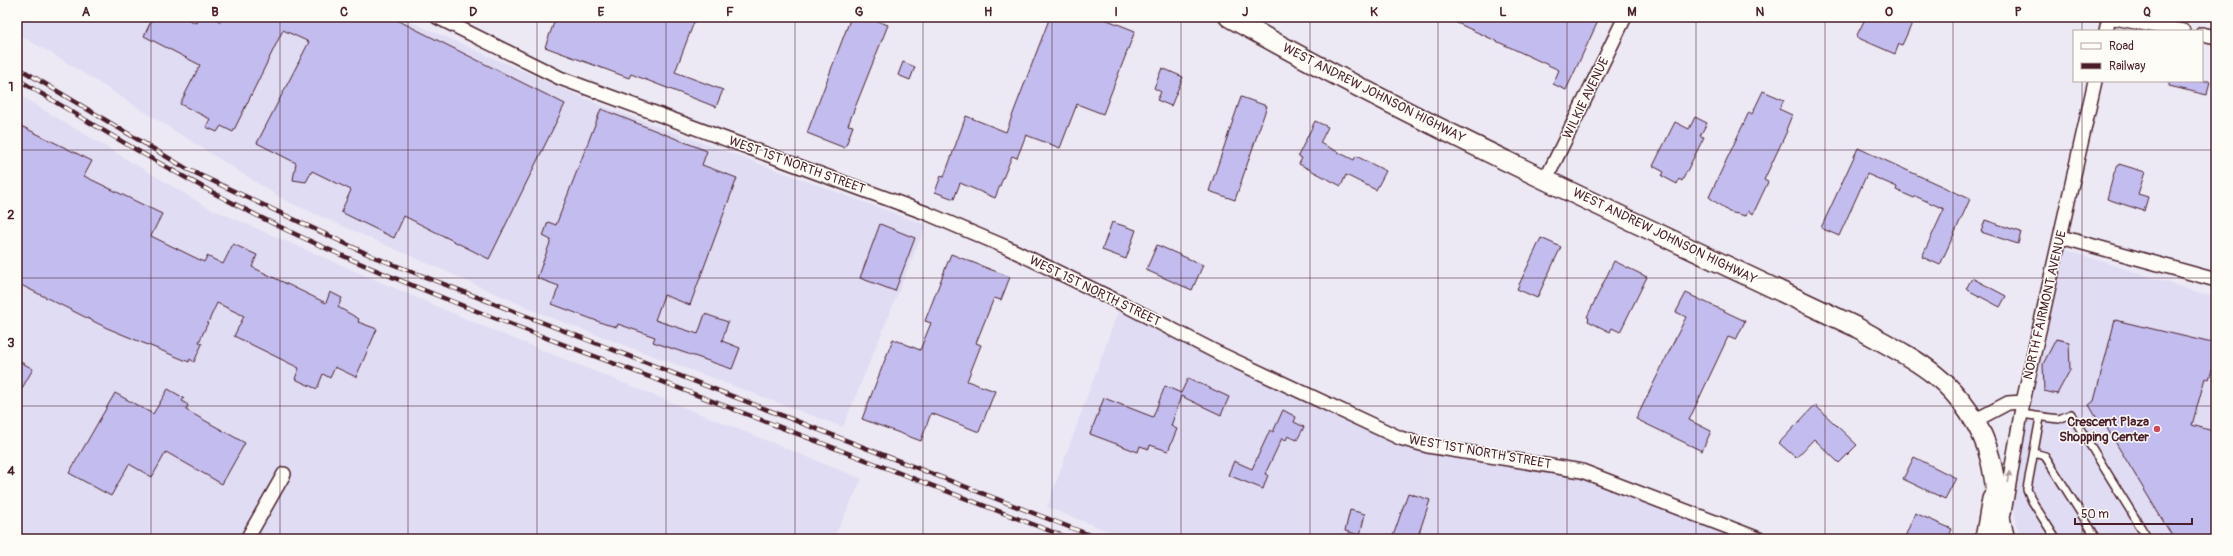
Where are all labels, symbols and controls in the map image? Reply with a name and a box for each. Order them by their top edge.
text: A [82,4,91,20]
text: B [211,4,219,20]
text: C [340,4,348,20]
text: D [469,4,477,20]
text: E [598,4,605,20]
text: F [726,4,734,20]
text: G [855,4,864,20]
text: H [984,4,992,20]
text: I [1114,4,1118,20]
text: J [1242,4,1248,20]
text: K [1370,4,1378,20]
text: L [1499,4,1507,20]
text: M [1627,4,1637,20]
text: N [1756,4,1765,20]
text: O [1885,4,1894,20]
text: P [2014,4,2022,20]
text: Q [2143,4,2151,20]
legend [2073,30,2203,82]
text: Road [2109,39,2134,54]
street label: WEST ANDREW JOHNSON HIGHWAY [1280,40,1468,146]
street label: WILKIE AVENUE [1559,54,1613,141]
text: Railway [2109,59,2145,74]
text: 1 [8,79,14,95]
street label: WEST 1ST NORTH STREET [727,133,867,197]
street label: WEST ANDREW JOHNSON HIGHWAY [1570,184,1760,288]
text: 2 [7,207,15,223]
street label: NORTH FAIRMONT AVENUE [2020,229,2070,381]
street label: WEST 1ST NORTH STREET [1027,252,1163,330]
text: 3 [7,335,15,351]
place label: Crescent Plaza Shopping Center [2059,414,2149,445]
marker: Crescent Plaza Shopping Center [2152,424,2162,434]
street label: WEST 1ST NORTH STREET [1408,432,1552,472]
text: 4 [7,463,15,479]
one-way arrow [2006,471,2012,483]
scale bar [2075,500,2192,526]
text: 50 m [2081,507,2109,522]

